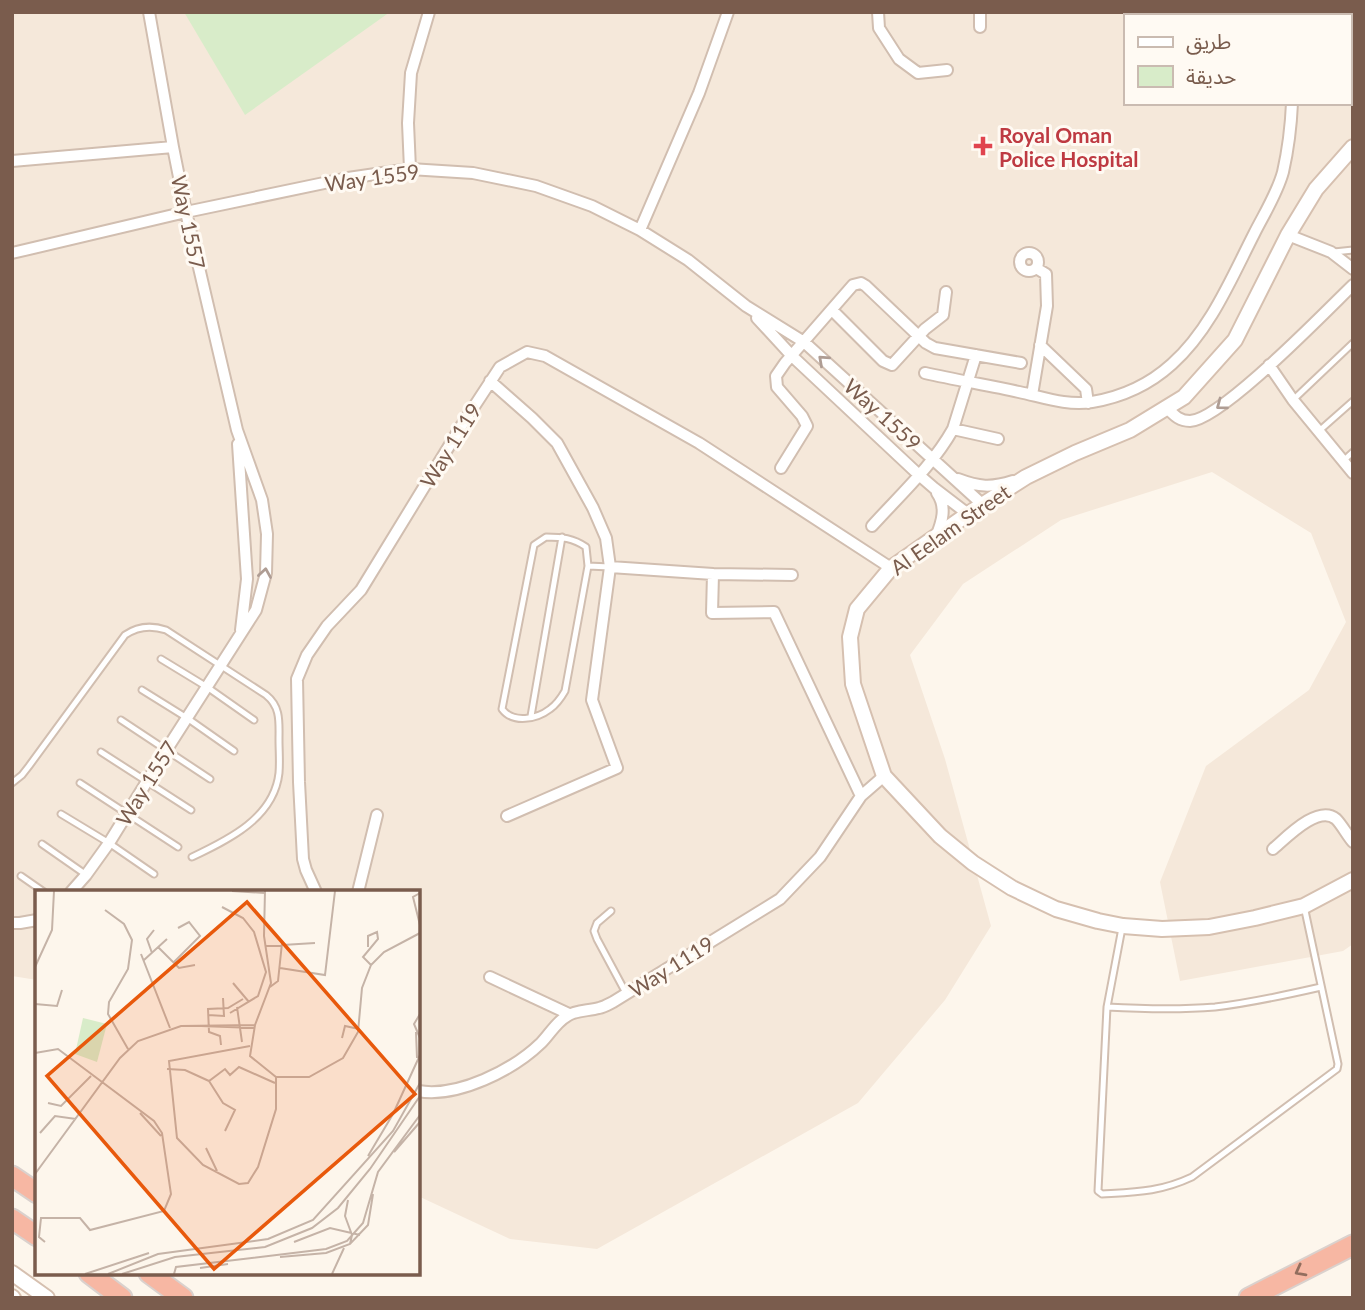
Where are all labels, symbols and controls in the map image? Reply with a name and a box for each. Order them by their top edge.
legend [1124,14,1351,105]
text: طريق [1186,28,1231,55]
text: حديقة [1186,63,1236,88]
place label: Royal Oman Police Hospital [999,122,1138,171]
marker: Royal Oman Police Hospital [973,136,993,156]
street label: Way 1559 [323,158,421,196]
street label: Way 1557 [167,173,211,271]
one-way arrow [818,355,831,368]
street label: Way 1559 [839,373,927,455]
one-way arrow [1216,397,1229,410]
street label: Way 1119 [414,398,486,492]
street label: Al Eelam Street [885,478,1015,580]
one-way arrow [257,567,272,579]
street label: Way 1557 [110,736,182,830]
inset map [35,890,420,1275]
street label: Way 1119 [624,930,718,1002]
one-way arrow [1295,1262,1308,1276]

